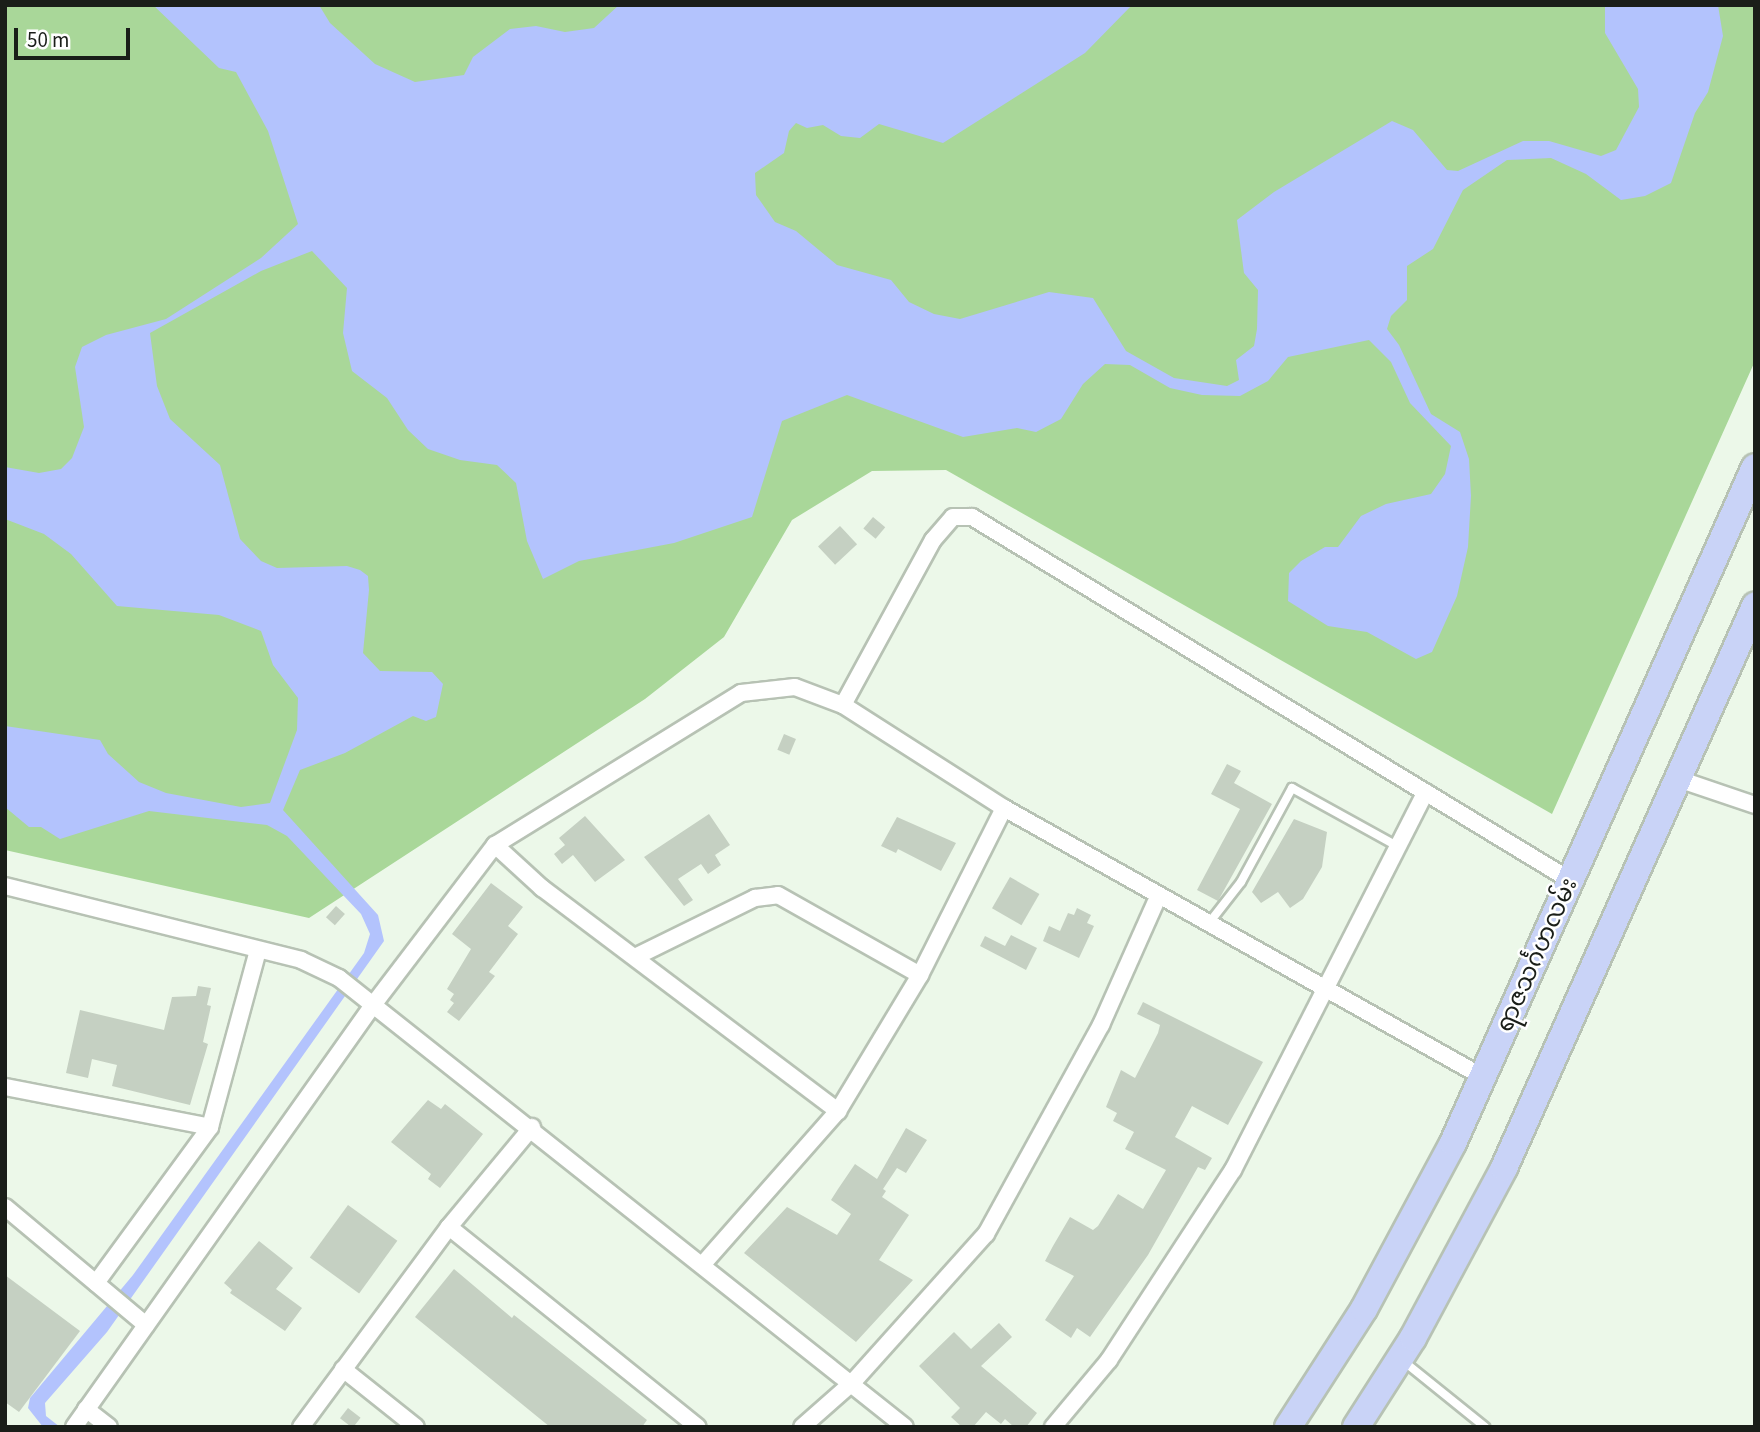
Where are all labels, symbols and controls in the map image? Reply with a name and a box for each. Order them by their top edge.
scale bar [18,14,133,58]
text: 50 m [27,25,69,55]
street label: ရာဇသင်္ဂဟလမ်း [1490,874,1584,1036]

